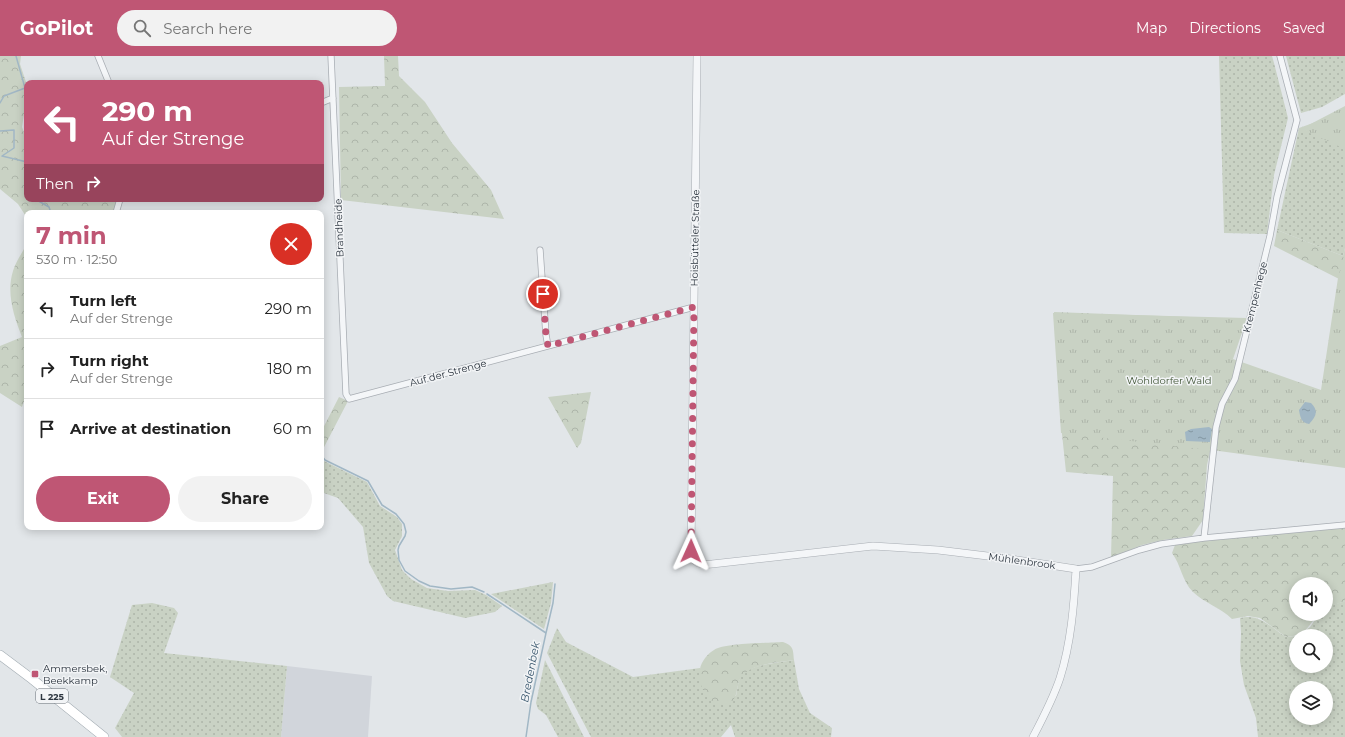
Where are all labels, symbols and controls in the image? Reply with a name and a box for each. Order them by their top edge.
search box [117,10,397,46]
text: GoPilot [20,17,93,40]
icon: search [131,17,153,39]
text: Search here [163,19,252,38]
text: Map [1136,19,1167,37]
text: Directions [1189,19,1261,37]
text: Saved [1283,19,1325,37]
text: 290 m [102,94,193,128]
icon: left [36,96,88,148]
text: Auf der Strenge [102,128,244,150]
icon: right [82,172,104,194]
text: Then [36,174,74,193]
street label: Hoisbütteler Straße [688,189,702,287]
street label: Brandheide [331,198,347,258]
text: 7 min [36,221,107,250]
button: close [270,223,312,265]
text: 530 m · 12:50 [36,251,117,267]
street label: Krempenhege [1240,260,1270,334]
pin [526,277,560,311]
icon: arrive [532,283,554,305]
text: Turn left [70,291,137,310]
icon: left [36,298,58,320]
text: 290 m [265,299,312,318]
text: Auf der Strenge [70,310,173,326]
text: Turn right [70,351,149,370]
street label: Auf der Strenge [408,356,488,390]
icon: right [36,358,58,380]
text: 180 m [267,359,312,378]
text: Auf der Strenge [70,370,173,386]
park label: Wohldorfer Wald [1126,374,1212,387]
icon: arrive [36,418,58,440]
text: Arrive at destination [70,419,231,438]
text: 60 m [273,419,312,438]
button: Exit [36,476,170,522]
button: Share [178,476,312,522]
position arrow [670,530,712,572]
street label: Mühlenbrook [988,550,1056,572]
map controls [1289,577,1333,725]
button: sound [1289,577,1333,621]
button: search [1289,629,1333,673]
water label: Bredenbek [517,640,543,703]
place label: Ammersbek, Beekkamp [43,662,107,687]
marker: Ammersbek, Beekkamp [30,669,40,679]
button: layers [1289,681,1333,725]
road number: L 225 [36,689,68,703]

